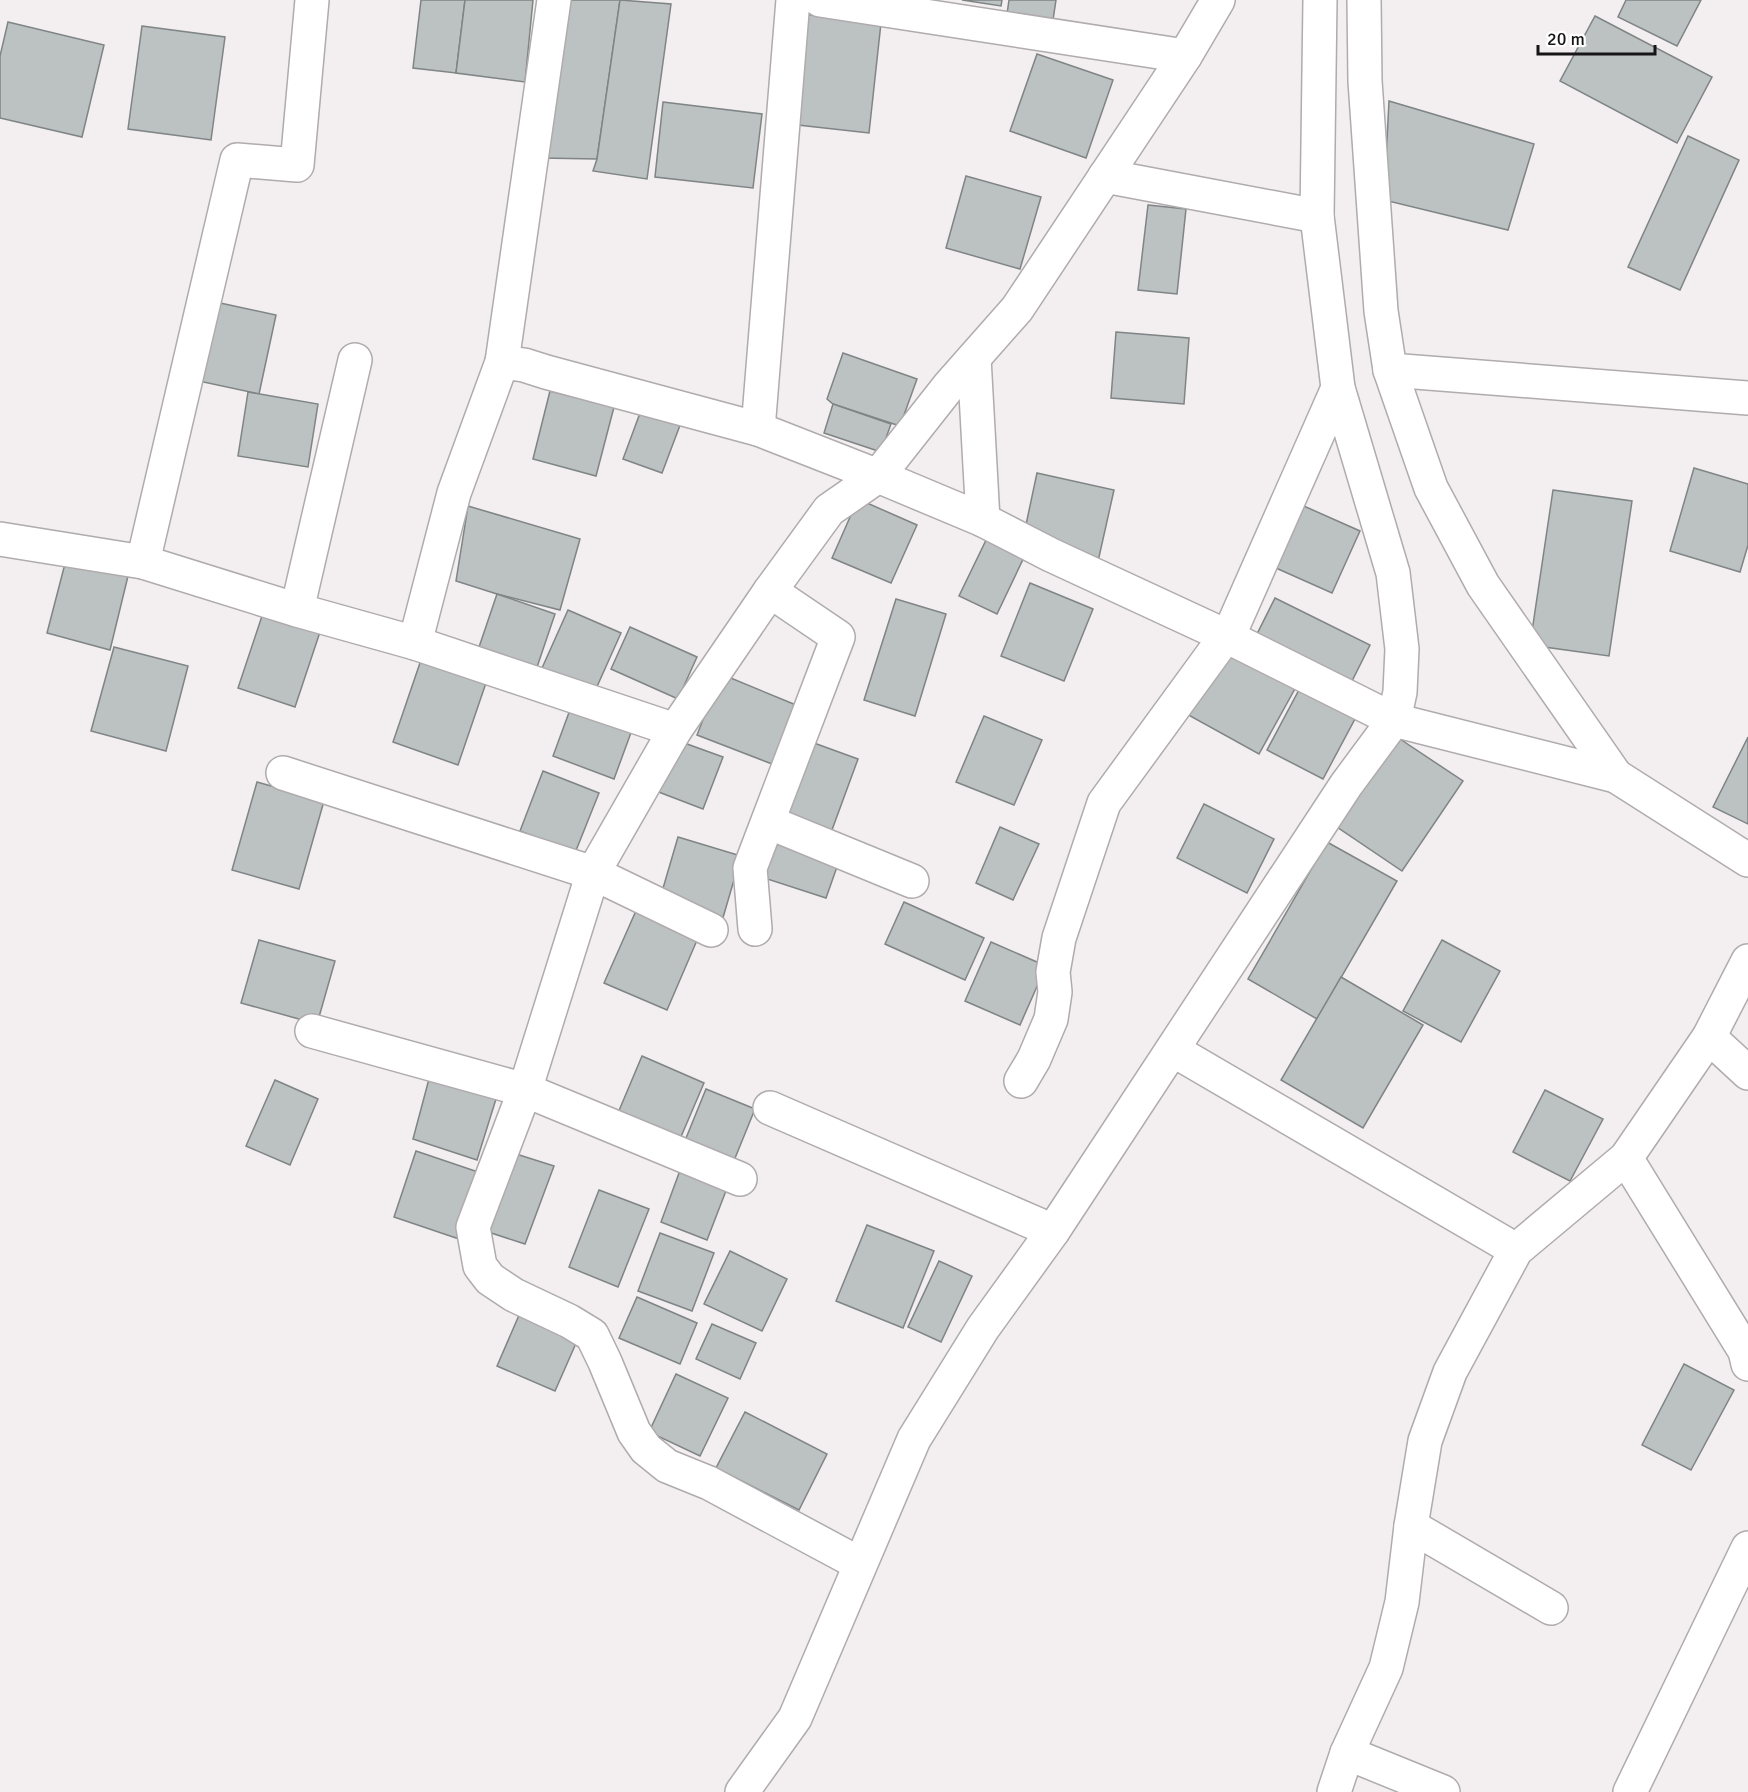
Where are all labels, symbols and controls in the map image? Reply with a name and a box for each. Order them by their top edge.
scale bar [1538,18,1655,56]
text: 20 m [1547,28,1585,50]

